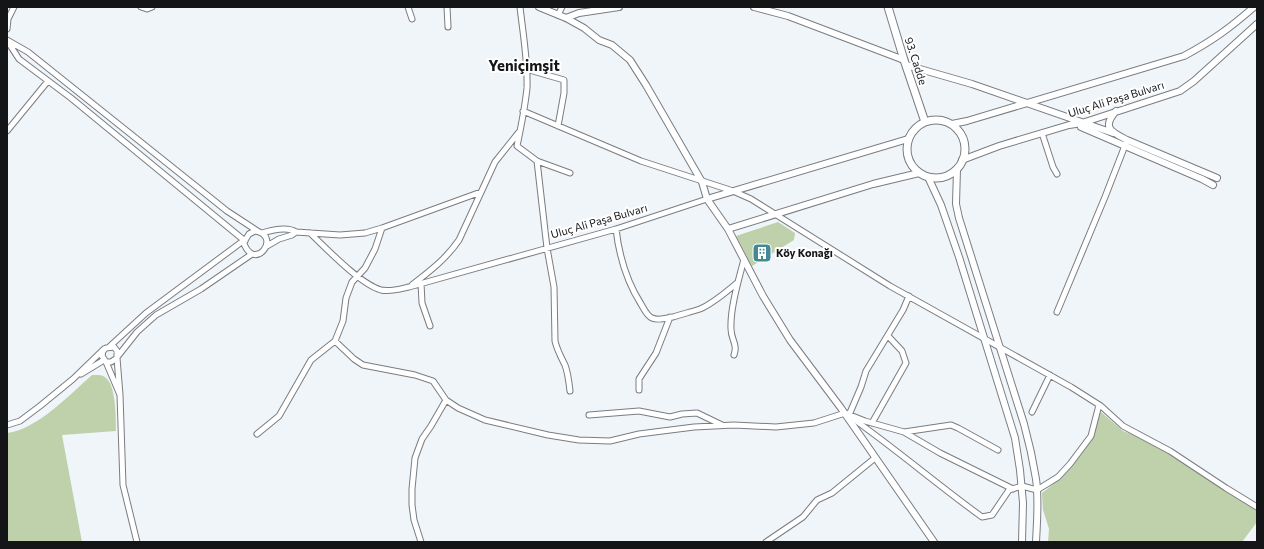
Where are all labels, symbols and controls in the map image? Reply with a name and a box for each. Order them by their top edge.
street label: 93. Cadde [903,35,930,86]
district label: Yeniçimşit [488,56,560,74]
street label: Uluç Ali Paşa Bulvarı [1066,78,1166,119]
street label: Uluç Ali Paşa Bulvarı [549,201,649,241]
building icon: Köy Konağı [751,242,773,264]
place label: Köy Konağı [776,246,833,259]

